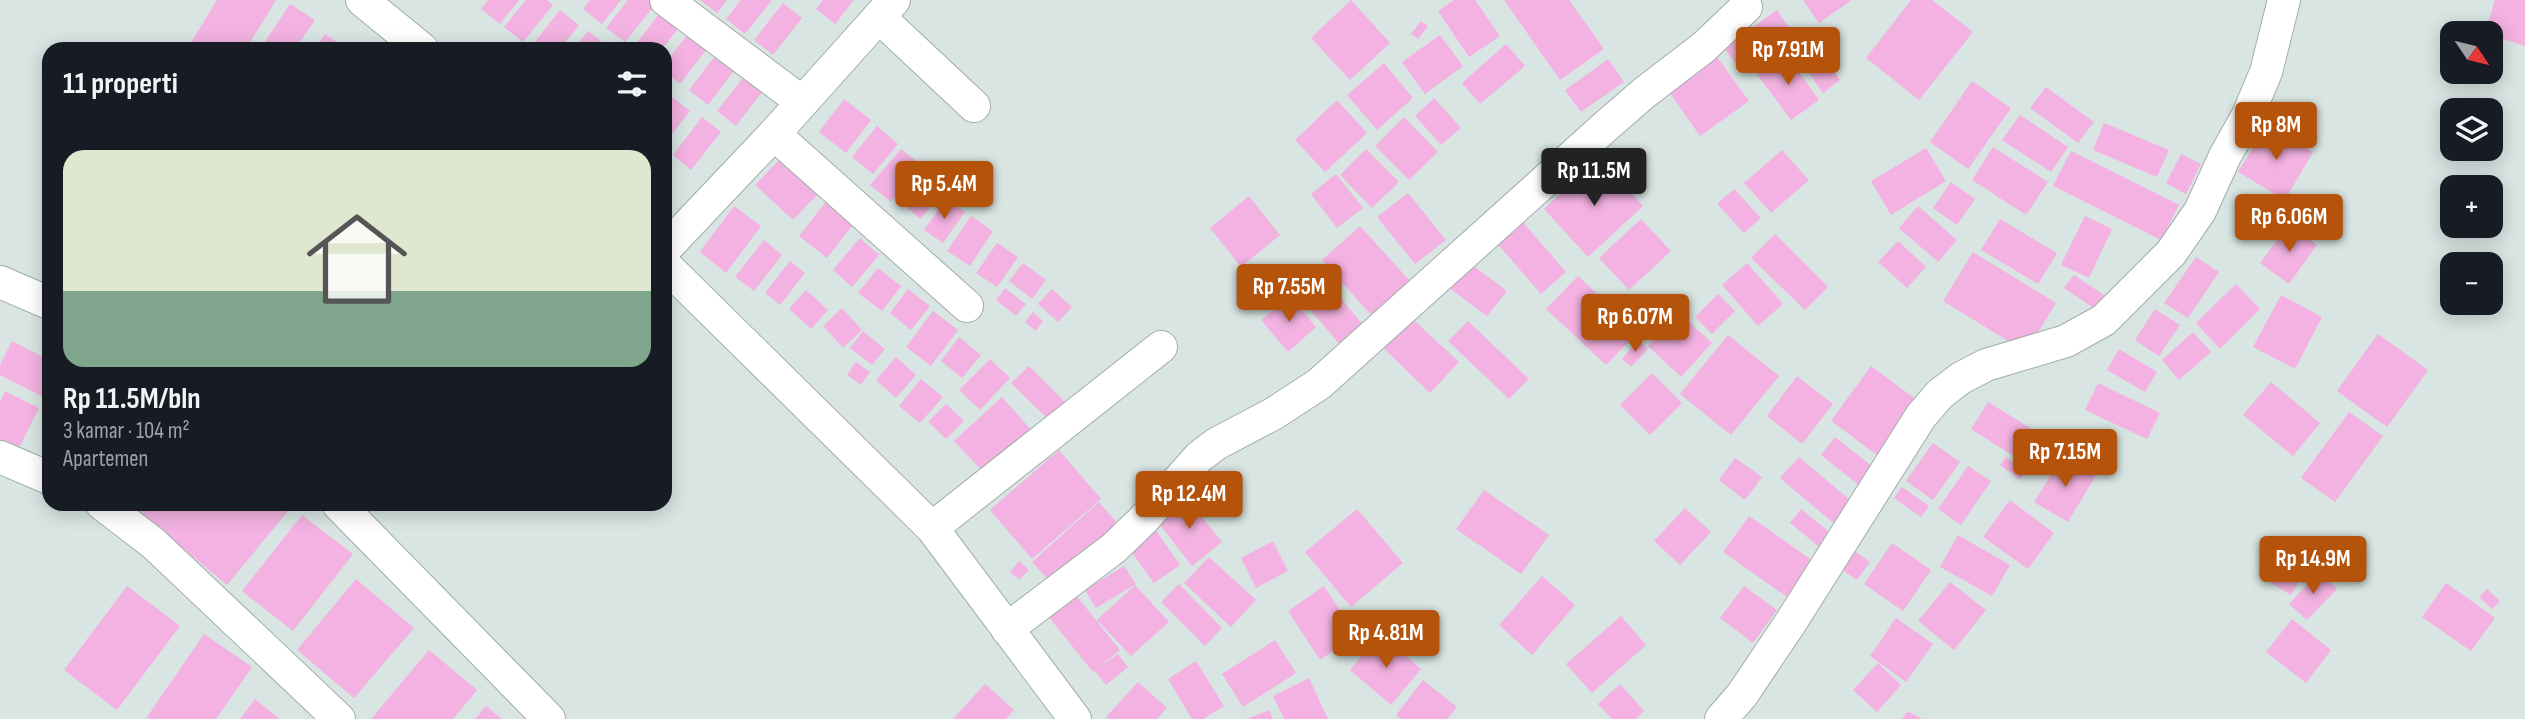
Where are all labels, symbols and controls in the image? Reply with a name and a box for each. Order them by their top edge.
north arrow [2440,21,2502,84]
map controls [2440,21,2503,315]
pin: Rp 7.91M [1716,28,1860,87]
text: Rp 7.91M [1752,36,1824,64]
icon: filters [613,65,651,103]
text: 11 properti [63,66,178,102]
button: layers [2440,98,2503,161]
pin: Rp 8M [2227,102,2325,162]
text: Rp 8M [2251,111,2301,139]
pin: Rp 11.5M [1522,148,1666,208]
text: Rp 11.5M [1557,157,1631,185]
pin: Rp 5.4M [879,162,1009,221]
text: Rp 5.4M [911,170,977,198]
button: + [2440,175,2503,238]
pin: Rp 6.06M [2217,194,2361,254]
icon: home [294,196,420,322]
text: Rp 6.06M [2251,203,2327,231]
button: − [2440,252,2503,315]
pin: Rp 7.55M [1217,264,1361,324]
text: Rp 7.55M [1253,273,1325,301]
pin: Rp 6.07M [1563,294,1707,354]
text: Rp 6.07M [1597,303,1673,331]
text: Rp 11.5M/bln [63,381,201,417]
text: 3 kamar · 104 m² [63,417,190,445]
pin: Rp 7.15M [1993,430,2137,489]
text: Rp 7.15M [2029,438,2101,466]
text: Apartemen [63,445,148,473]
pin: Rp 12.4M [1117,472,1261,531]
text: Rp 12.4M [1152,480,1226,508]
pin: Rp 14.9M [2241,536,2385,596]
text: Rp 14.9M [2275,545,2351,573]
pin: Rp 4.81M [1314,610,1458,670]
text: Rp 4.81M [1348,619,1424,647]

